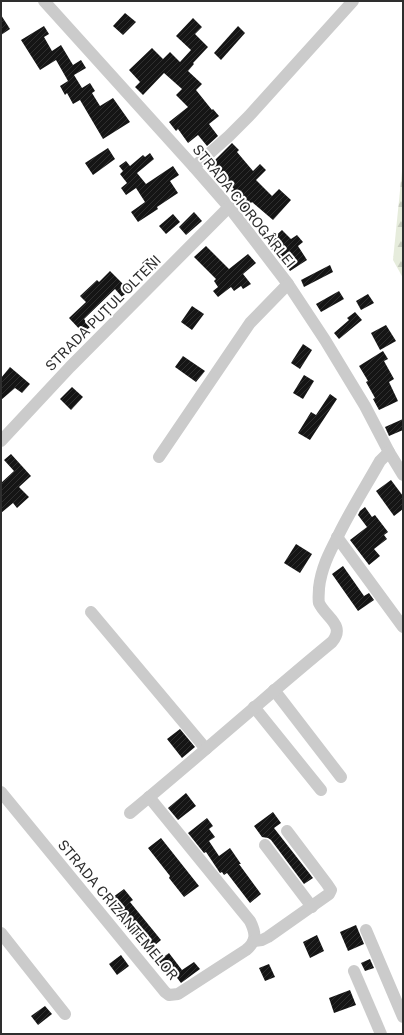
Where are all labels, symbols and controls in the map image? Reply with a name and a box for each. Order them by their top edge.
street label: STRADA CIOROGÂRLEI [189,141,299,271]
street label: STRADA PUȚUL OLTENI [42,252,164,374]
street label: STRADA CRIZANTEMELOR [55,837,181,983]

